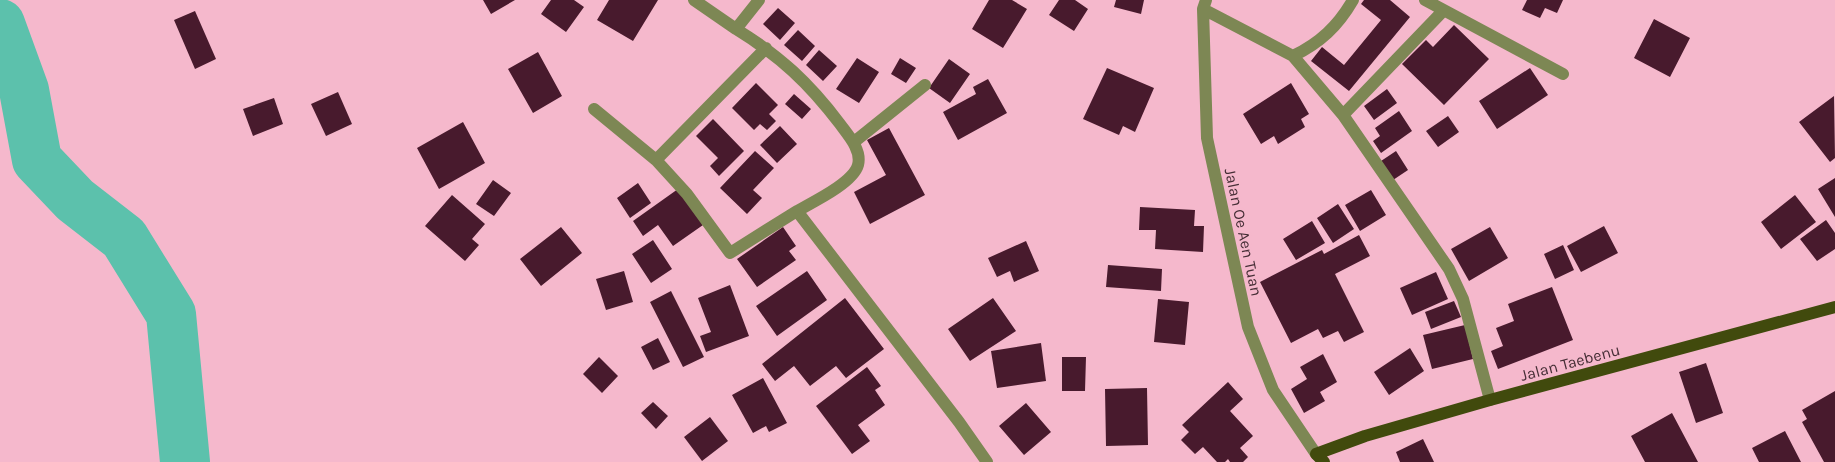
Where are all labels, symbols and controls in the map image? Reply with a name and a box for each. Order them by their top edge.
street label: Jalan Oe Aen Tuan [1221,166,1266,298]
street label: Jalan Taebenu [1518,340,1622,385]

